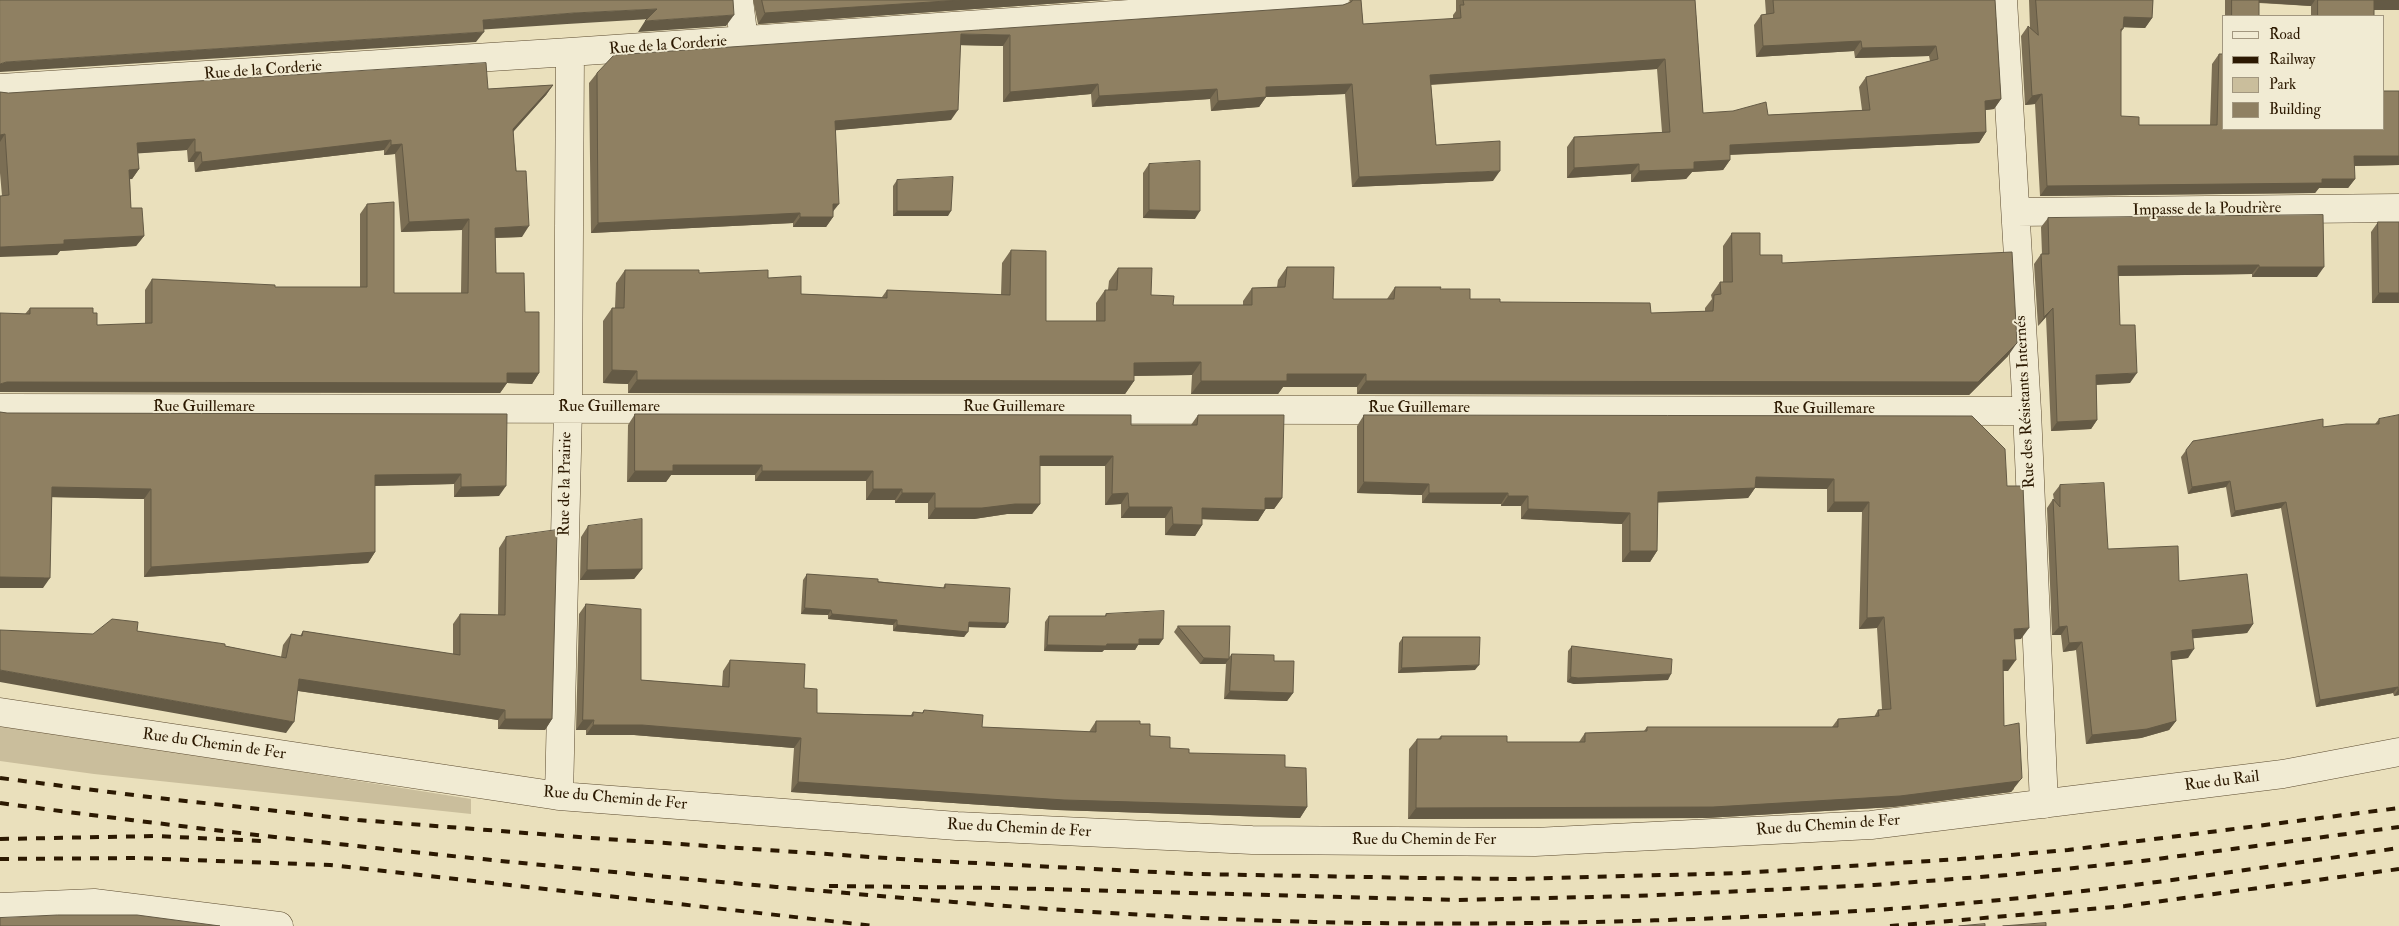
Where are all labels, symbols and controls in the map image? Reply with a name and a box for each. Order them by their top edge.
legend [2222,15,2384,130]
text: Road [2269,25,2300,44]
street label: Rue de la Corderie [608,32,728,60]
text: Railway [2269,50,2315,69]
street label: Rue de la Corderie [203,57,323,85]
text: Park [2269,75,2296,94]
text: Building [2269,100,2321,119]
street label: Impasse de la Poudrière [2132,199,2282,221]
street label: Rue des Résistants Internés [2012,315,2040,489]
street label: Rue Guillemare [153,398,255,418]
street label: Rue Guillemare [558,398,660,418]
street label: Rue Guillemare [963,398,1065,418]
street label: Rue Guillemare [1368,399,1470,419]
street label: Rue Guillemare [1773,400,1875,420]
street label: Rue de la Prairie [555,432,577,536]
street label: Rue du Chemin de Fer [141,725,287,765]
street label: Rue du Rail [2183,768,2261,796]
street label: Rue du Chemin de Fer [542,783,688,815]
street label: Rue du Chemin de Fer [1755,811,1901,841]
street label: Rue du Chemin de Fer [946,816,1092,842]
street label: Rue du Chemin de Fer [1352,831,1496,851]

